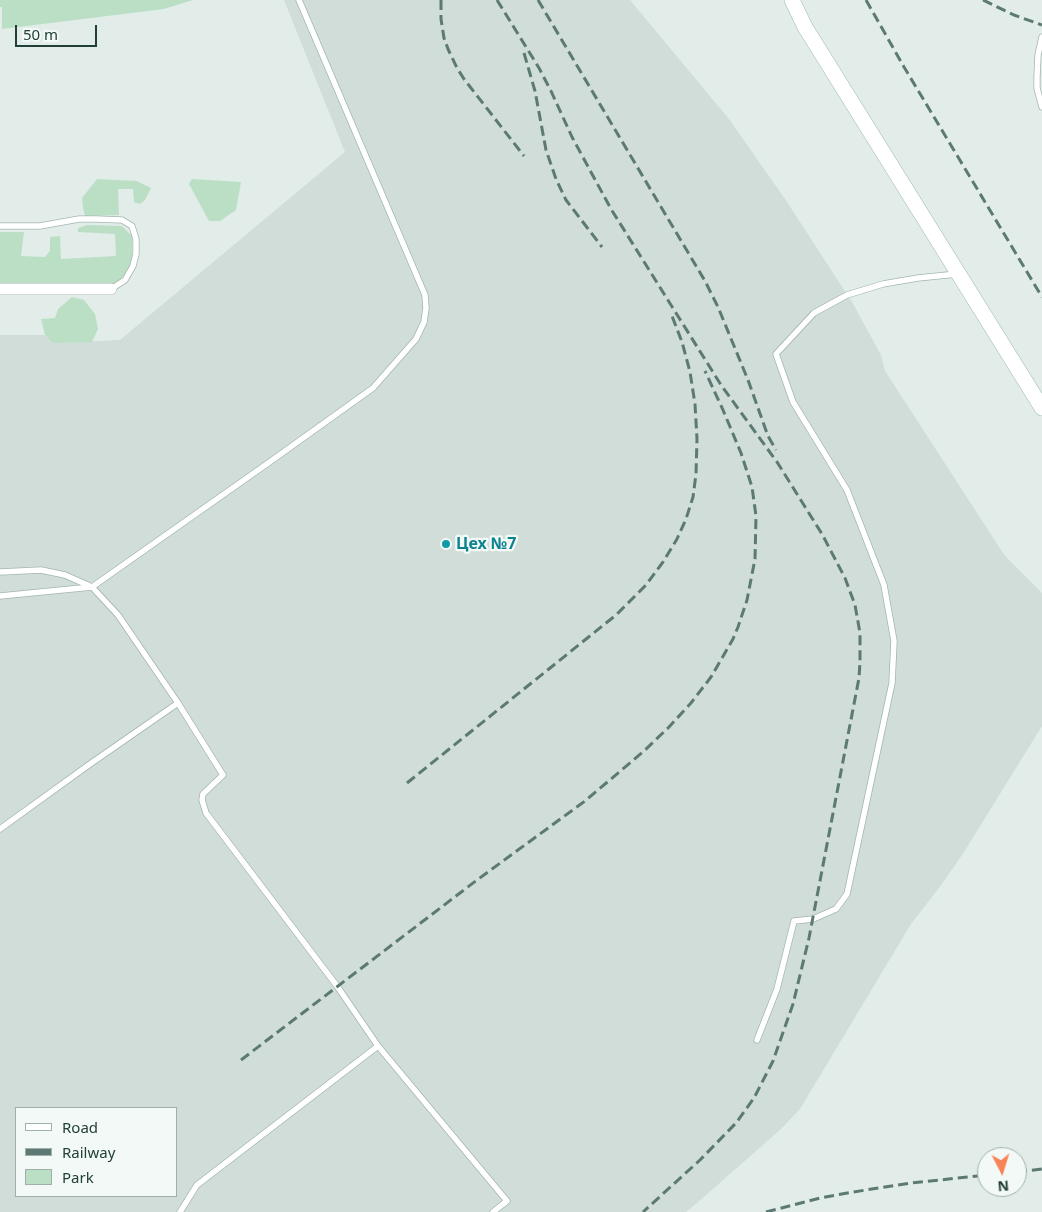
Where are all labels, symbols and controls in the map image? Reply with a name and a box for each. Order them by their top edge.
scale bar [18,15,100,47]
text: 50 m [23,24,58,44]
place label: Цех №7 [456,534,516,554]
marker: Цех №7 [440,538,452,550]
legend [15,1107,178,1197]
text: Road [62,1117,98,1137]
text: Railway [62,1142,115,1162]
north arrow [977,1147,1027,1197]
text: Park [62,1167,94,1187]
text: N [997,1176,1010,1196]

